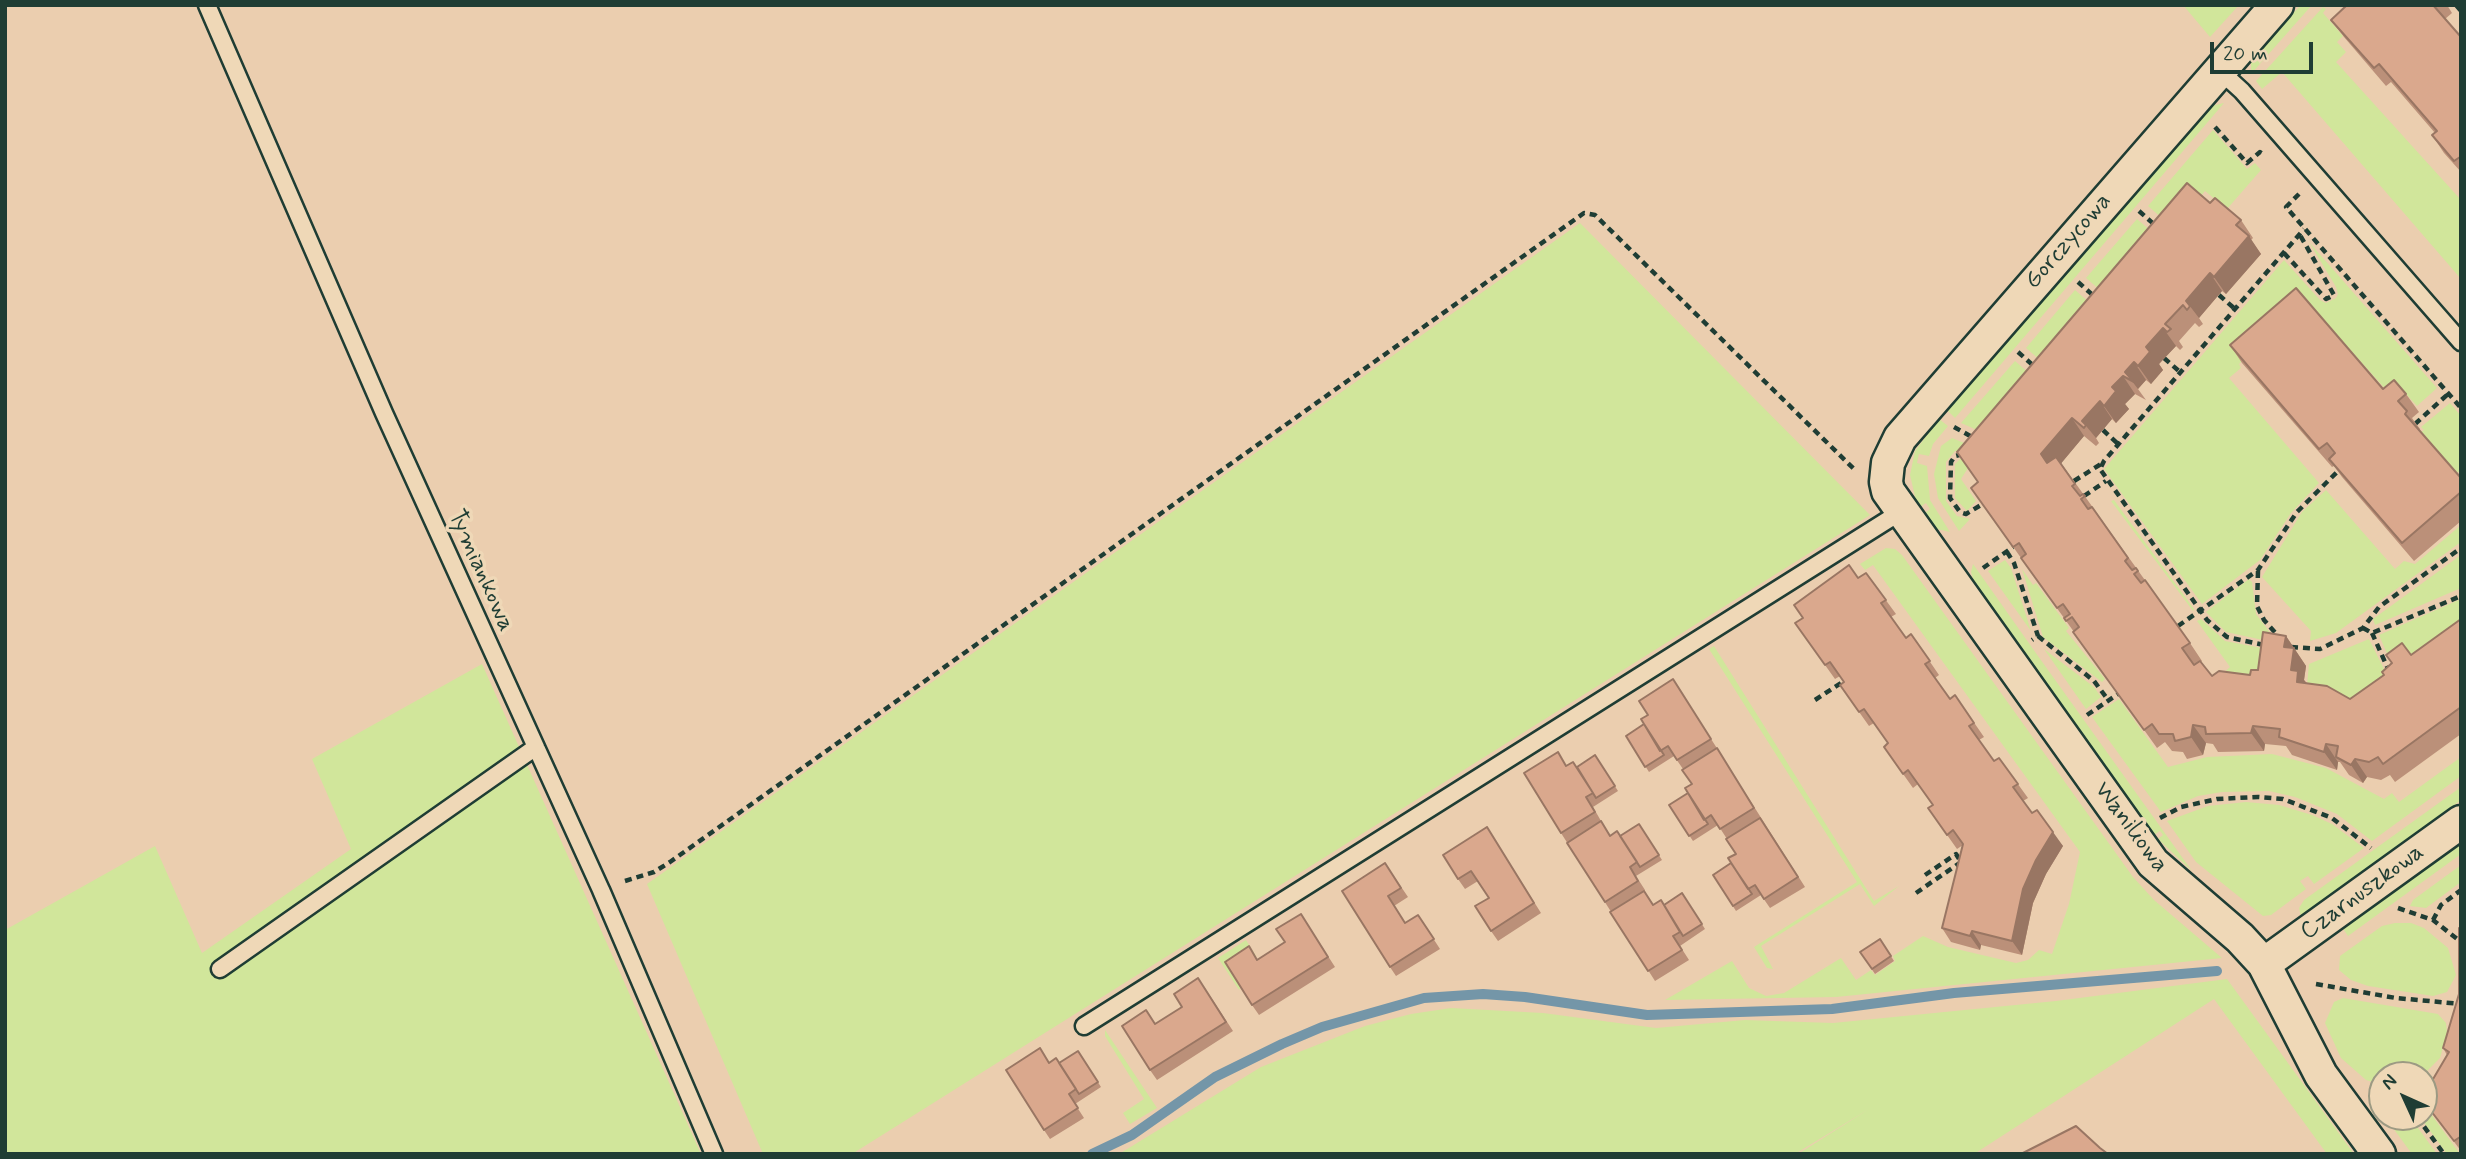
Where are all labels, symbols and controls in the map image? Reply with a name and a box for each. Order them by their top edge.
scale bar [2214,28,2317,72]
text: 20 m [2223,40,2268,68]
street label: Gorczycowa [2020,188,2118,296]
street label: Tymiankowa [440,506,520,636]
street label: Waniliowa [2087,777,2173,879]
street label: Czarnuszkowa [2296,839,2430,947]
north arrow [2368,1061,2438,1131]
text: N [2376,1069,2403,1096]

